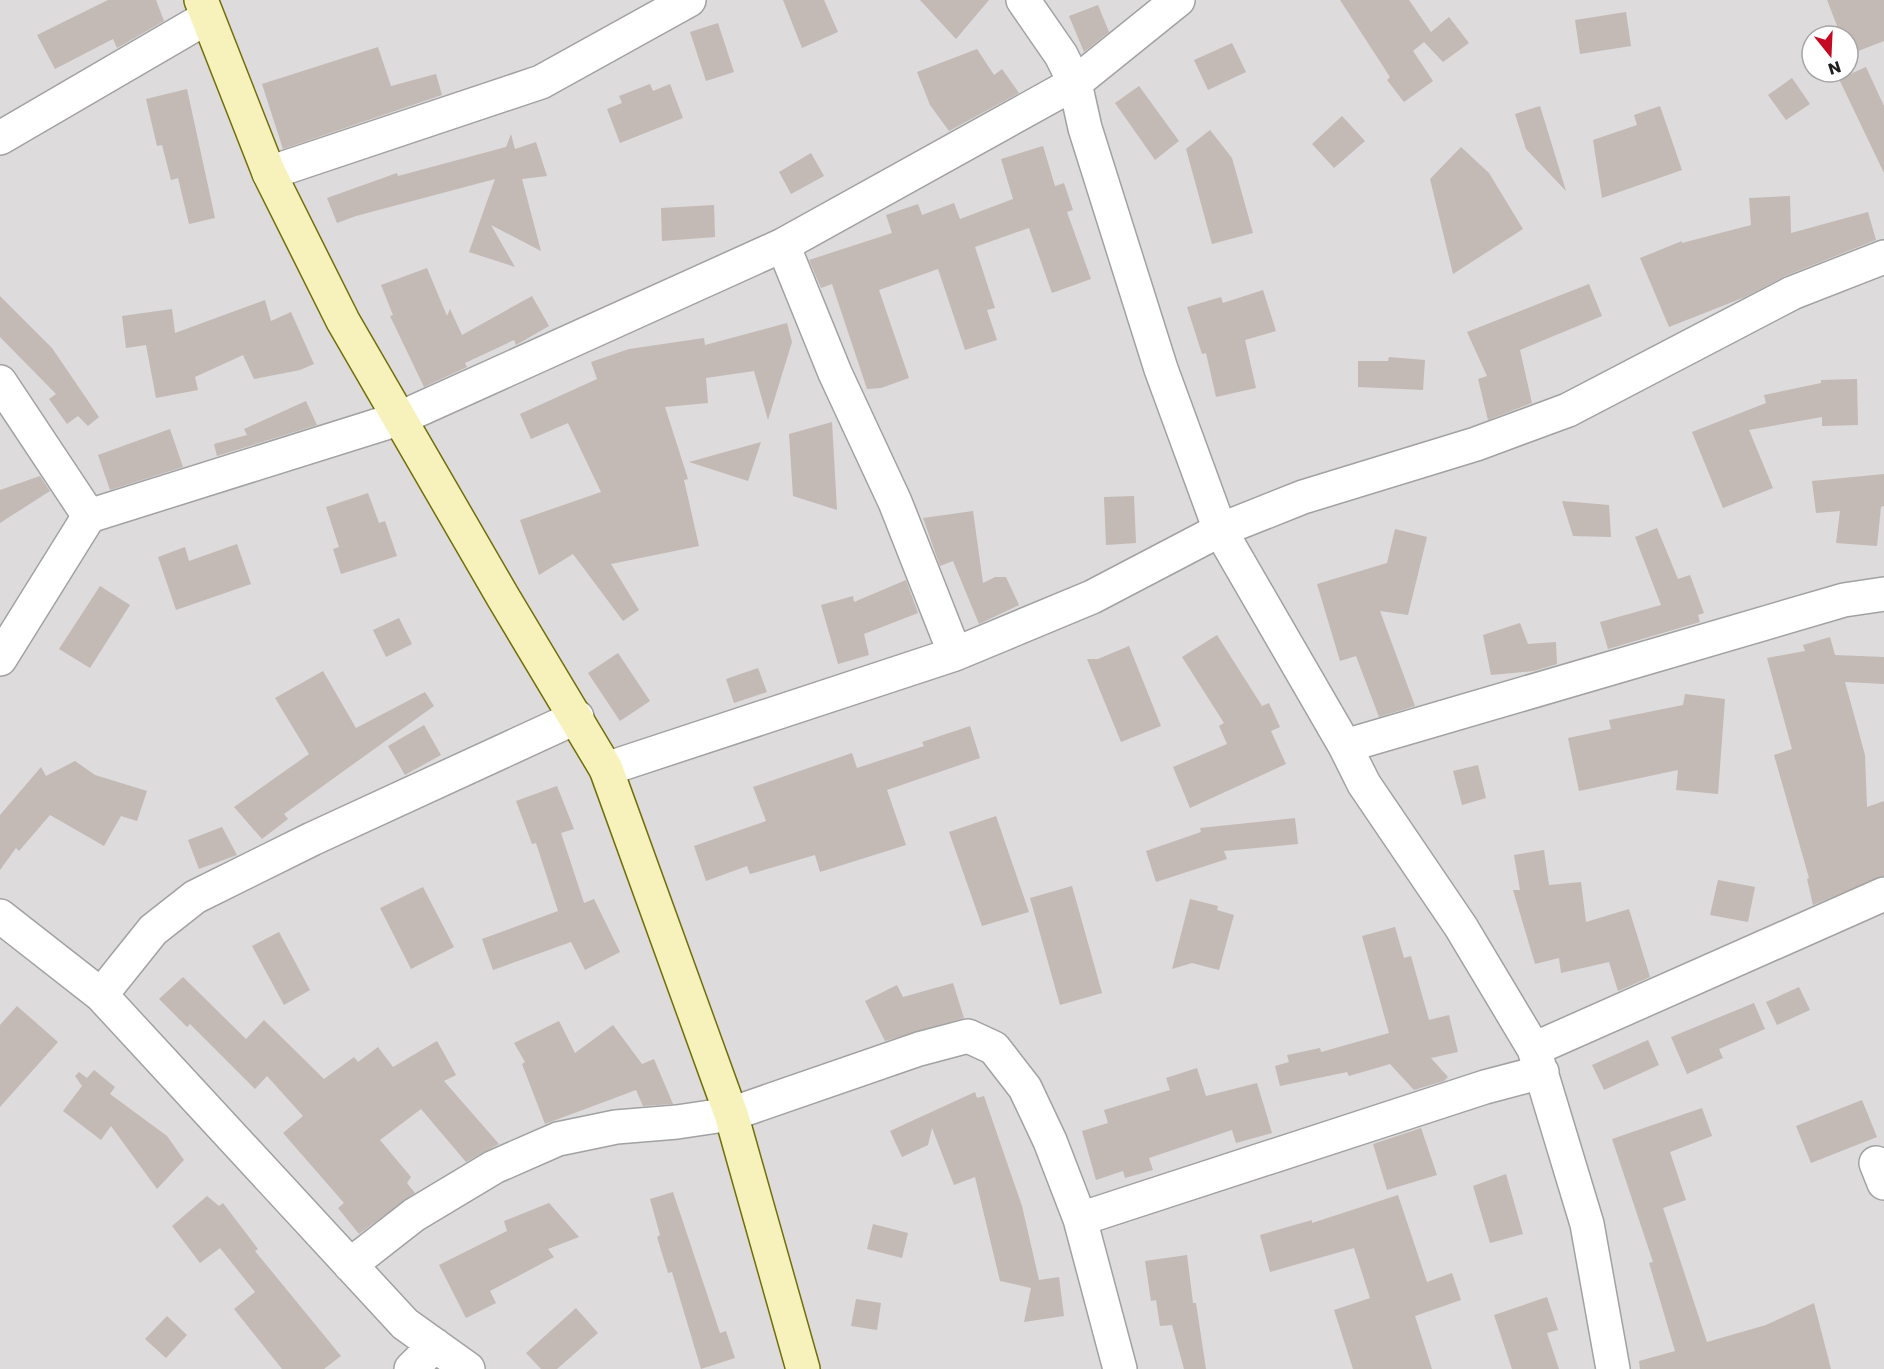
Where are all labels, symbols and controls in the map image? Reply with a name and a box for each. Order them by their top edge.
north arrow [1800,24,1860,84]
text: N [1825,55,1844,81]

